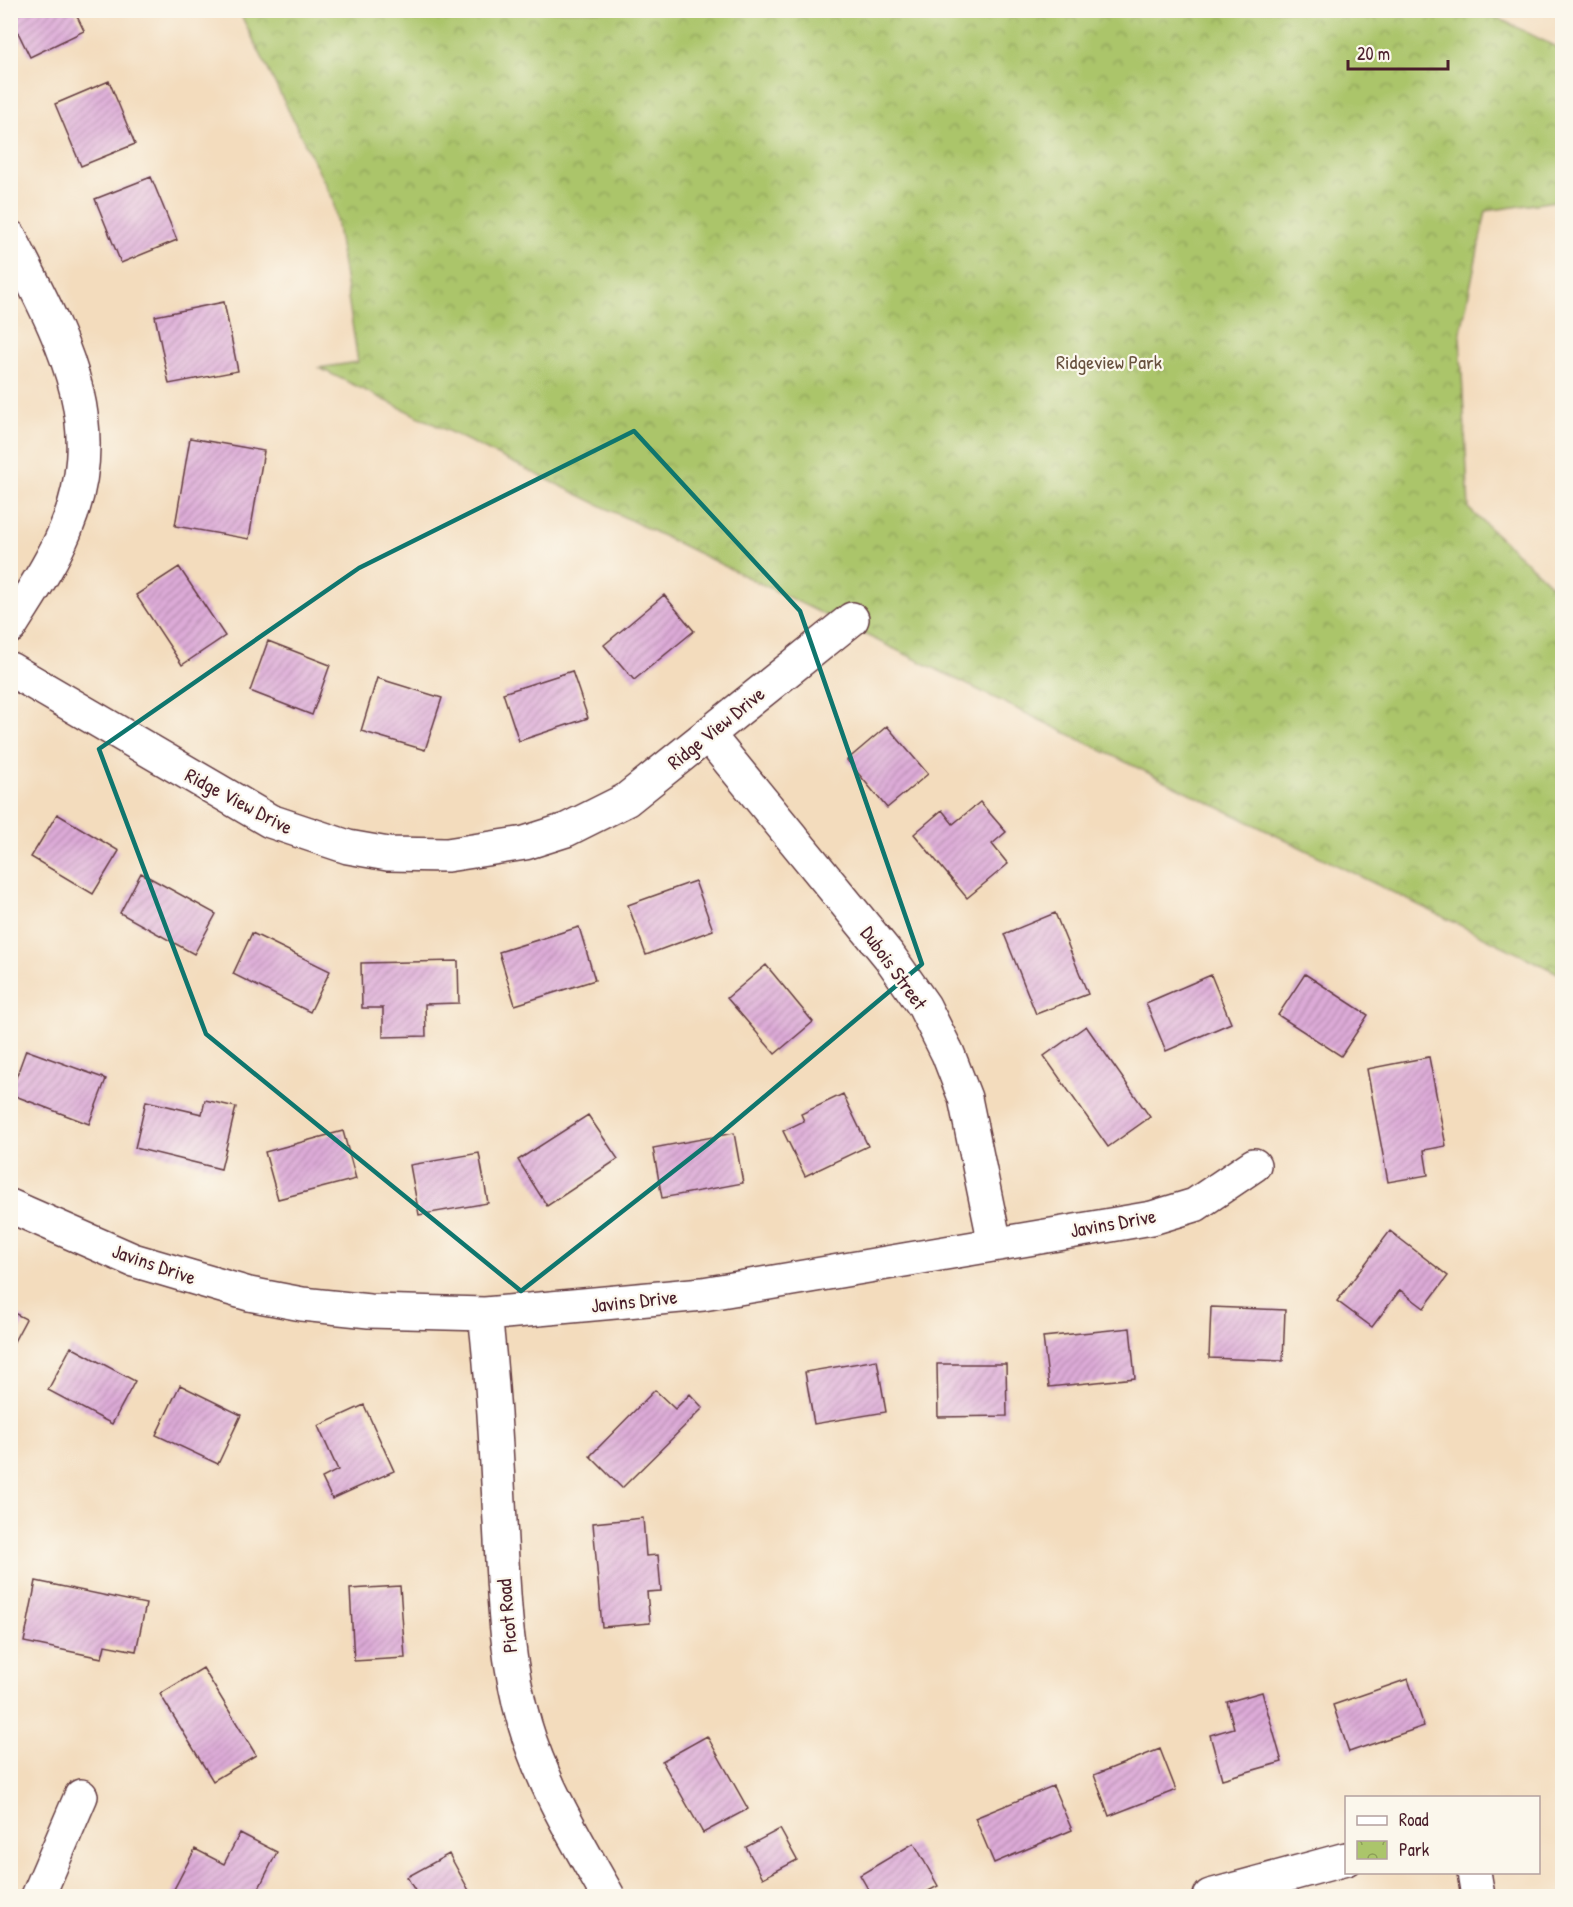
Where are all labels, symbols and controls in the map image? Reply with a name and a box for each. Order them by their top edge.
scale bar [1348,33,1448,71]
text: 20 m [1357,41,1390,66]
park label: Ridgeview Park [1056,348,1162,375]
street label: Ridge View Drive [661,680,770,775]
street label: Ridge View Drive [181,761,298,840]
street label: Dubois Street [855,920,935,1016]
street label: Javins Drive [1068,1202,1158,1243]
street label: Javins Drive [109,1237,200,1290]
street label: Javins Drive [589,1283,679,1318]
street label: Picot Road [490,1578,523,1654]
legend [1345,1796,1540,1874]
text: Road [1399,1807,1429,1832]
text: Park [1399,1837,1430,1862]

